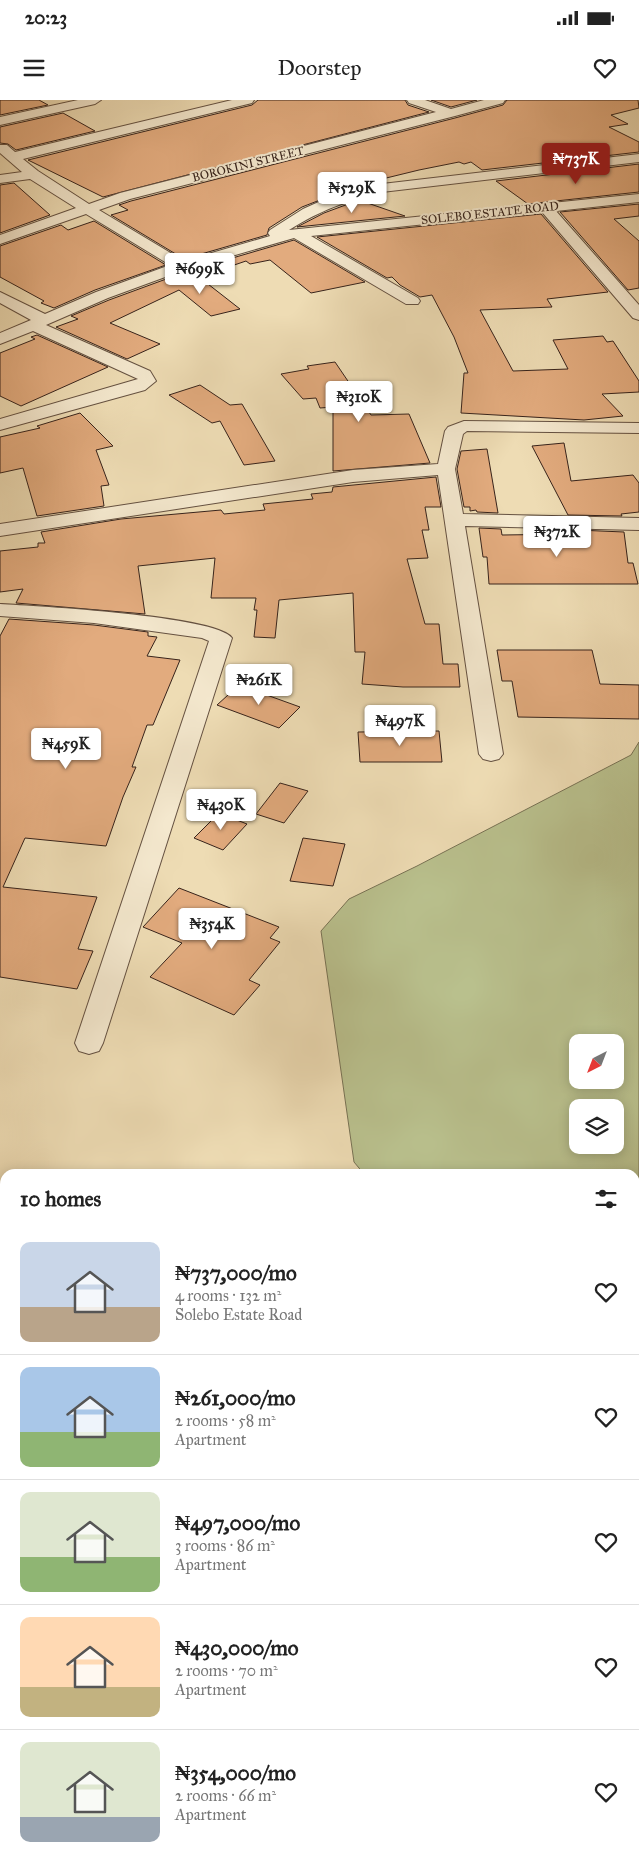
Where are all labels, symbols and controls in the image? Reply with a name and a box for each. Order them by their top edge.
text: 20:23 [25,6,67,29]
icon: menu [20,54,48,82]
text: Doorstep [277,54,362,81]
icon: heart [591,54,619,82]
pin: ₦737K [541,142,611,185]
street label: BOROKINI STREET [191,143,305,185]
text: ₦737K [553,149,599,168]
pin: ₦529K [317,172,387,214]
text: ₦529K [329,178,375,197]
street label: SOLEBO ESTATE ROAD [420,199,560,227]
pin: ₦699K [165,252,235,295]
text: ₦699K [176,259,224,278]
pin: ₦310K [324,380,394,423]
text: ₦310K [337,387,381,406]
pin: ₦372K [522,516,592,558]
text: ₦372K [534,522,580,541]
pin: ₦261K [224,664,294,706]
text: ₦261K [236,670,282,689]
pin: ₦497K [365,704,435,747]
text: ₦497K [376,711,424,730]
pin: ₦459K [31,728,101,770]
text: ₦459K [42,734,90,753]
pin: ₦430K [186,788,256,831]
text: ₦430K [197,795,245,814]
pin: ₦354K [177,908,247,950]
text: ₦354K [189,914,235,933]
north arrow [569,1034,624,1089]
map controls [569,1034,624,1154]
button: layers [569,1099,624,1154]
icon: filters [592,1185,620,1213]
text: 10 homes [20,1186,101,1212]
text: ₦737,000/mo [175,1260,297,1286]
icon: home [60,1262,120,1322]
icon: heart [592,1278,620,1306]
text: 4 rooms · 132 m² [175,1286,281,1305]
text: Solebo Estate Road [175,1305,302,1324]
text: ₦261,000/mo [175,1385,296,1411]
icon: home [60,1387,120,1447]
icon: heart [592,1403,620,1431]
text: 2 rooms · 58 m² [175,1411,276,1430]
text: Apartment [175,1430,247,1449]
text: ₦497,000/mo [175,1510,300,1536]
icon: home [60,1512,120,1572]
icon: heart [592,1528,620,1556]
text: 3 rooms · 86 m² [175,1536,275,1555]
text: Apartment [175,1555,247,1574]
text: ₦430,000/mo [175,1635,299,1661]
icon: home [60,1637,120,1697]
icon: heart [592,1653,620,1681]
text: 2 rooms · 70 m² [175,1661,278,1680]
text: Apartment [175,1680,247,1699]
text: ₦354,000/mo [175,1760,296,1786]
icon: home [60,1762,120,1822]
icon: heart [592,1778,620,1806]
text: 2 rooms · 66 m² [175,1786,276,1805]
text: Apartment [175,1805,247,1824]

